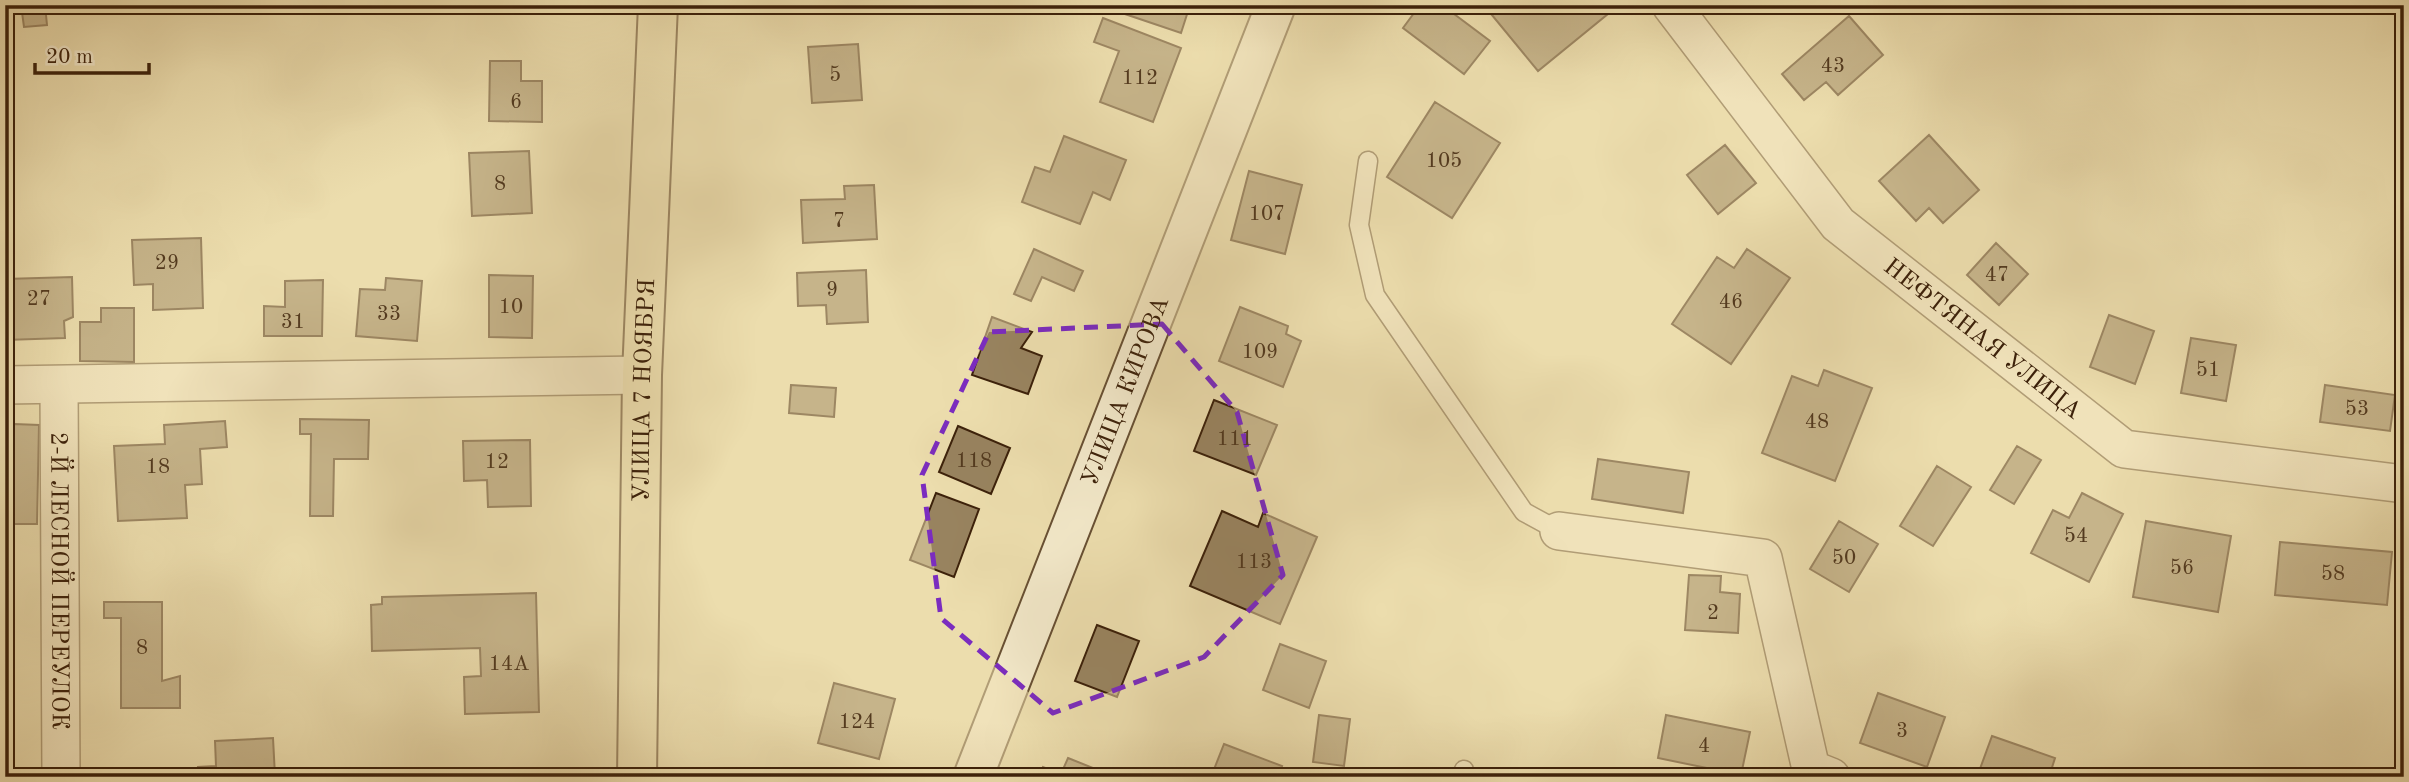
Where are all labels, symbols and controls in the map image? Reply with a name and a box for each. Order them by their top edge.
scale bar [35,32,149,76]
text: 20 m [46,47,93,68]
house number: 43 [1821,56,1845,77]
house number: 5 [829,65,841,86]
house number: 112 [1122,68,1158,89]
house number: 6 [510,92,522,113]
house number: 105 [1426,151,1462,172]
house number: 8 [494,174,506,195]
house number: 107 [1249,204,1285,225]
house number: 7 [833,211,845,232]
house number: 29 [155,253,179,274]
street label: НЕФТЯНАЯ УЛИЦА [1879,255,2085,425]
house number: 47 [1985,265,2009,286]
street label: УЛИЦА 7 НОЯБРЯ [630,278,660,502]
house number: 9 [826,280,838,301]
house number: 27 [27,289,51,310]
house number: 46 [1719,292,1743,313]
street label: УЛИЦА КИРОВА [1079,294,1174,489]
house number: 10 [499,297,523,318]
house number: 33 [377,304,401,325]
house number: 31 [281,312,305,333]
house number: 109 [1242,342,1278,363]
house number: 51 [2196,360,2220,381]
house number: 53 [2345,399,2369,420]
house number: 48 [1805,412,1829,433]
house number: 111 [1217,429,1253,450]
street label: 2-Й ЛЕСНОЙ ПЕРЕУЛОК [45,432,75,730]
house number: 118 [956,451,992,472]
house number: 12 [485,452,509,473]
house number: 18 [146,457,170,478]
house number: 54 [2064,526,2088,547]
house number: 50 [1832,548,1856,569]
house number: 113 [1236,552,1272,573]
house number: 56 [2170,558,2194,579]
house number: 58 [2321,564,2345,585]
house number: 2 [1707,603,1719,624]
house number: 8 [136,638,148,659]
house number: 14А [489,654,529,675]
house number: 124 [839,712,875,733]
house number: 3 [1896,721,1908,742]
house number: 4 [1698,736,1710,757]

